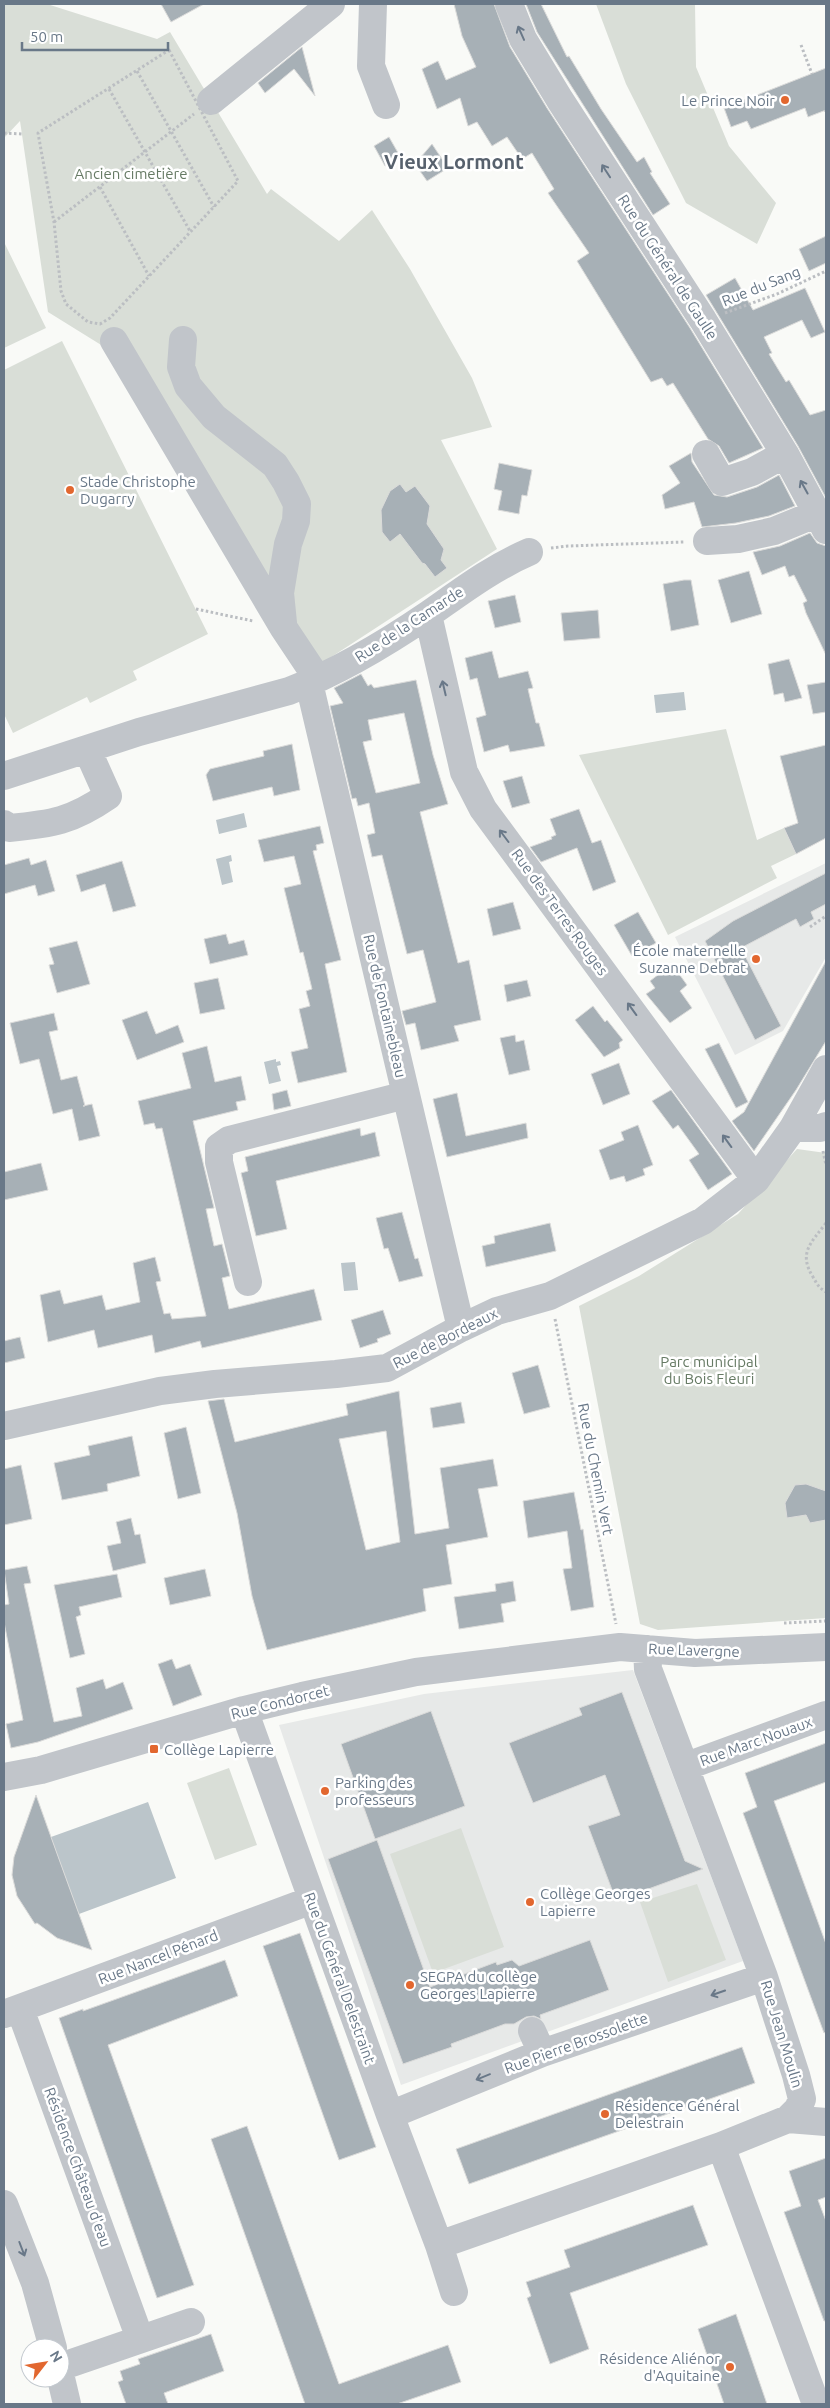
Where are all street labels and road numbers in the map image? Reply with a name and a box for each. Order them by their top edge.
street label: Rue du Général de Gaulle [615,191,721,343]
street label: Rue du Sang [719,263,803,309]
street label: Rue de la Camarde [352,583,466,665]
street label: Rue des Terres Rouges [508,845,612,979]
street label: Rue de Fontainebleau [360,933,410,1079]
street label: Rue de Bordeaux [390,1304,500,1372]
street label: Rue du Chemin Vert [575,1402,617,1536]
street label: Rue Lavergne [648,1640,740,1660]
street label: Rue Condorcet [229,1682,331,1722]
street label: Rue Marc Nouaux [697,1713,815,1769]
street label: Rue du Général Delestraint [301,1890,379,2066]
street label: Rue Nancel Pénard [96,1926,220,1988]
street label: Rue Jean Moulin [758,1978,806,2090]
street label: Rue Pierre Brossolette [502,2009,650,2077]
street label: Résidence Château d'eau [41,2085,115,2249]

